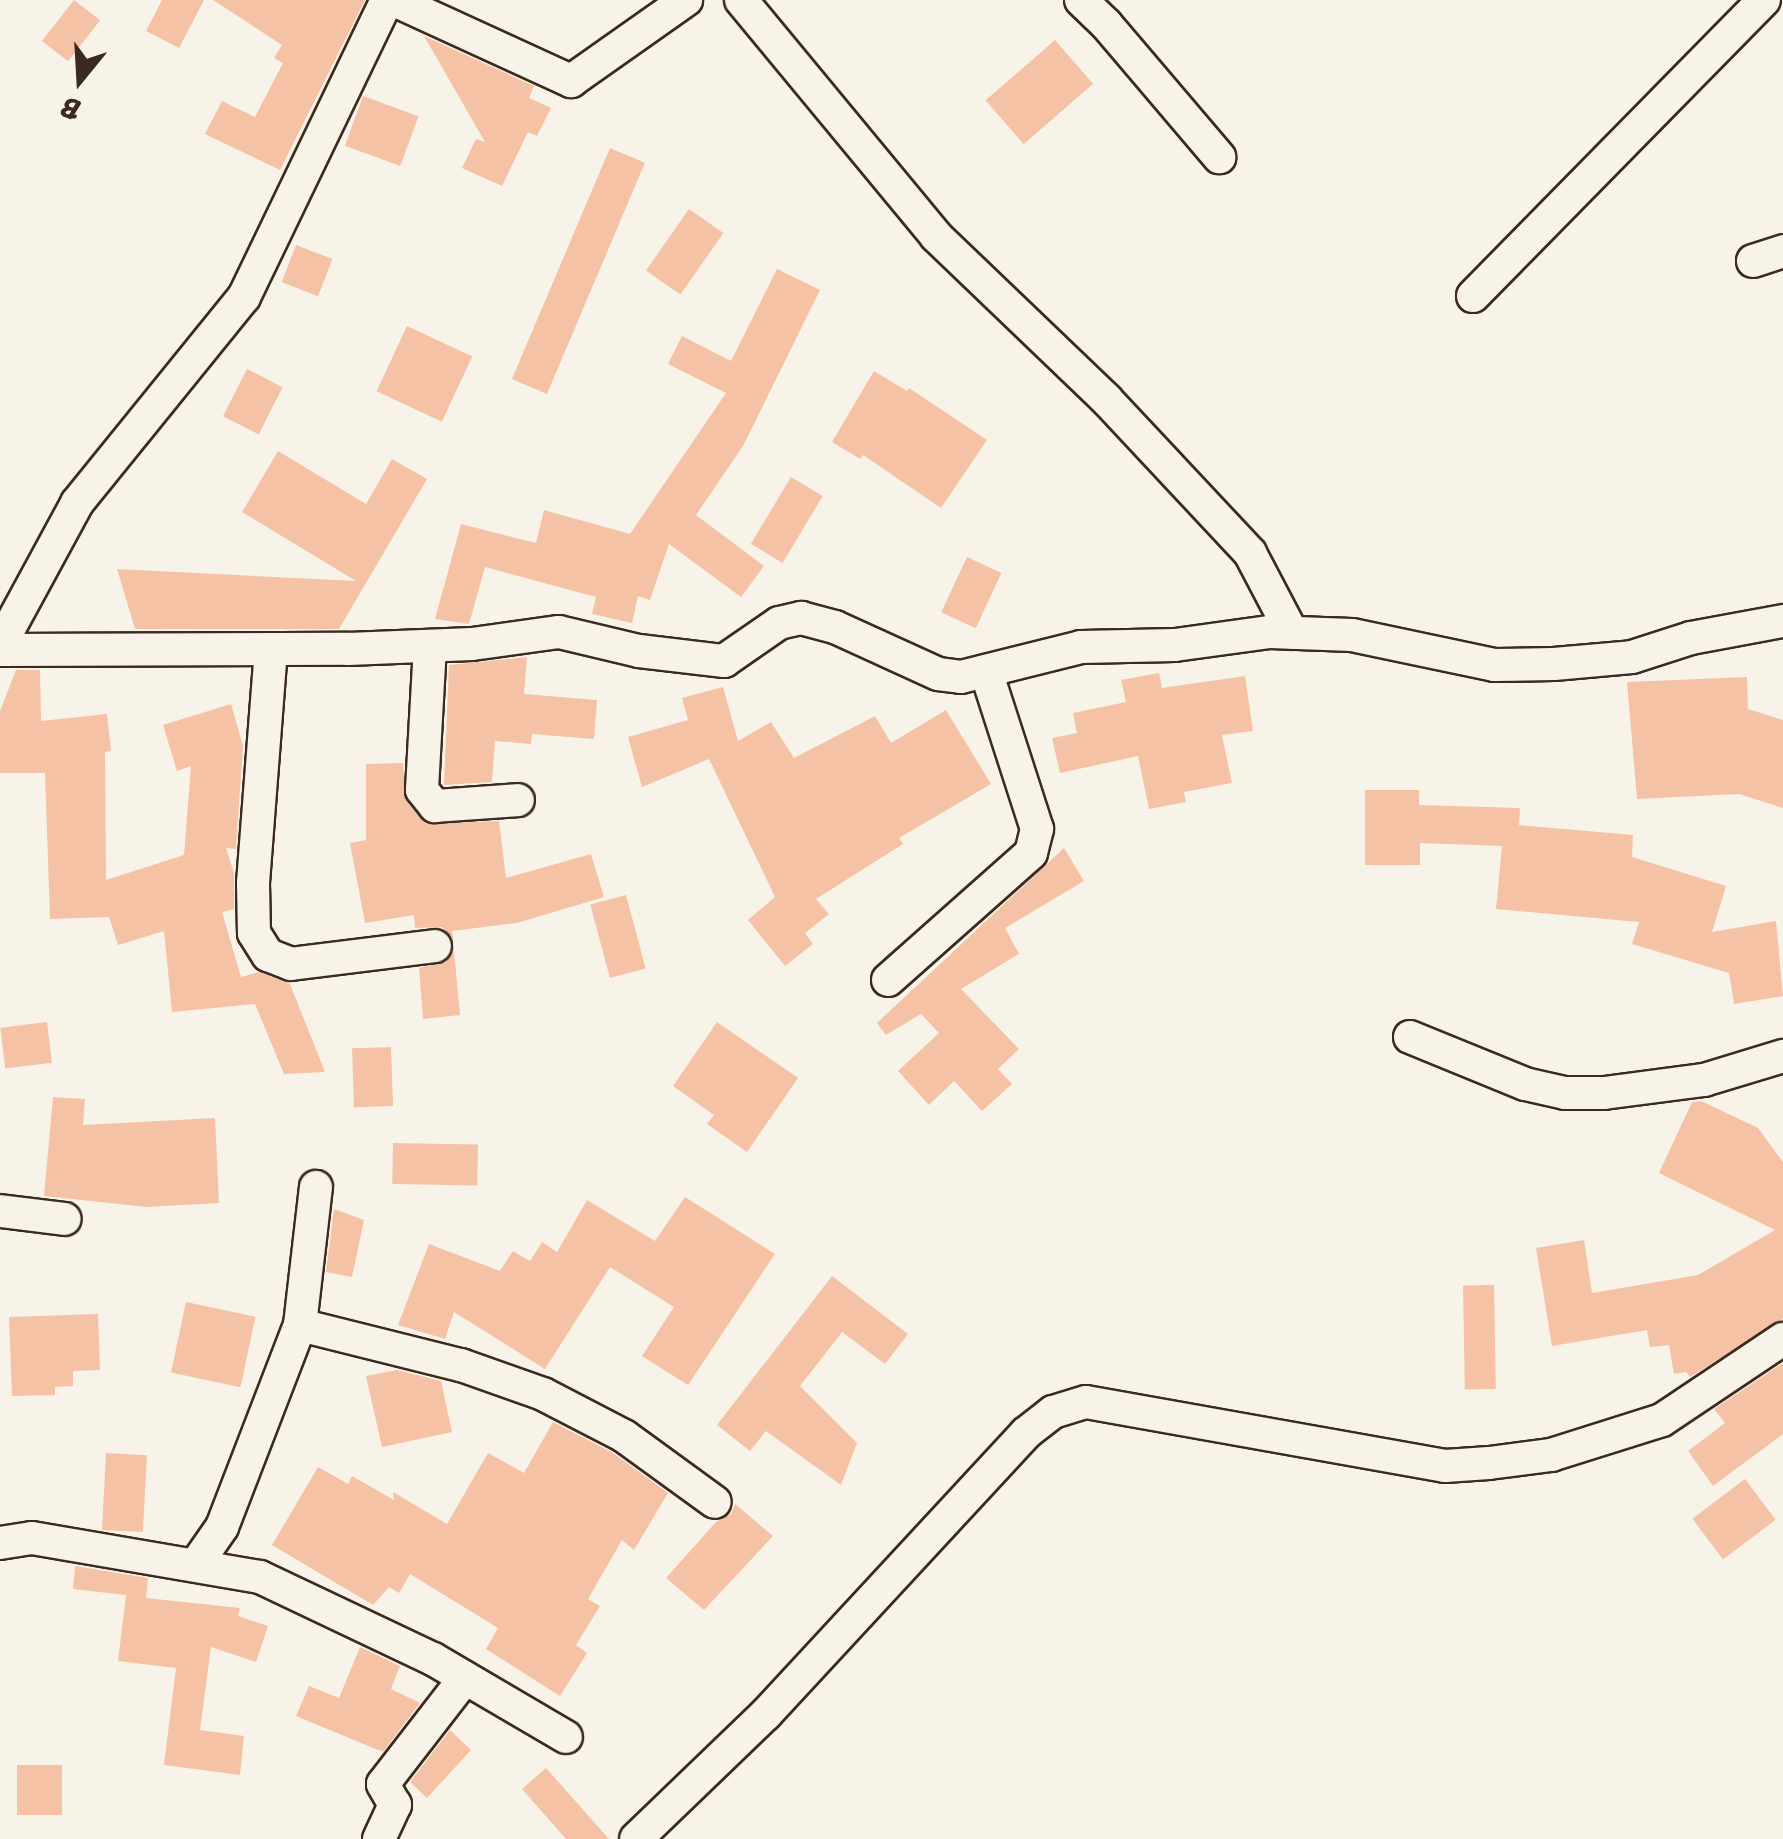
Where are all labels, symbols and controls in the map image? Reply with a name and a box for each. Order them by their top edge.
north arrow [30,30,130,130]
text: B [55,83,87,135]

